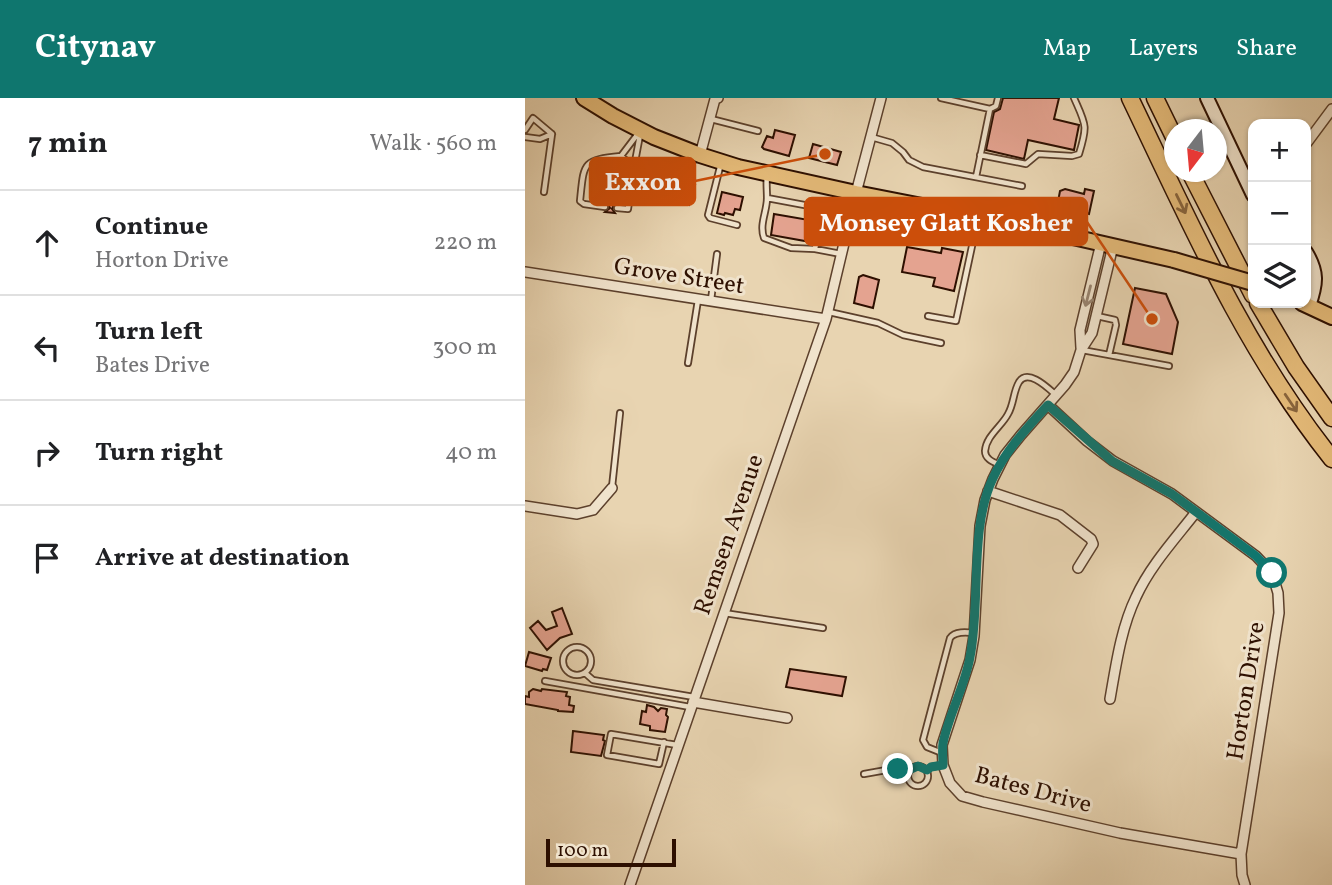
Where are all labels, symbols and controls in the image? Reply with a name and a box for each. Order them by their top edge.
text: Citynav [35,26,156,72]
text: Map [1043,32,1091,66]
text: Layers [1129,32,1198,66]
text: Share [1236,32,1297,66]
north arrow [1164,119,1227,182]
map controls [1248,119,1311,308]
button: + [1248,119,1311,182]
text: 7 min [28,123,108,165]
text: Walk · 560 m [369,128,497,160]
callout: Exxon [590,158,695,205]
text: Exxon [604,165,682,201]
button: − [1248,182,1311,245]
one-way arrow [1175,193,1188,214]
callout: Monsey Glatt Kosher [805,198,1087,245]
text: Monsey Glatt Kosher [819,206,1073,242]
text: Continue [95,209,208,245]
icon: ahead [28,224,66,262]
text: 220 m [434,227,497,259]
text: Horton Drive [95,245,229,277]
button: layers [1248,245,1311,308]
street label: Grove Street [611,250,747,304]
one-way arrow [1081,285,1094,307]
text: Turn left [95,314,203,350]
icon: left [28,329,66,367]
text: 300 m [433,332,497,364]
text: Bates Drive [95,350,210,382]
one-way arrow [1284,392,1298,412]
icon: right [28,434,66,472]
text: Turn right [95,435,223,471]
text: 40 m [445,437,497,469]
street label: Remsen Avenue [687,450,773,620]
icon: arrive [28,539,66,577]
text: Arrive at destination [95,540,350,576]
route start [1256,557,1287,588]
street label: Horton Drive [1219,619,1275,763]
route end [882,753,913,784]
street label: Bates Drive [971,759,1095,823]
scale bar [546,836,675,868]
text: 100 m [557,838,608,864]

